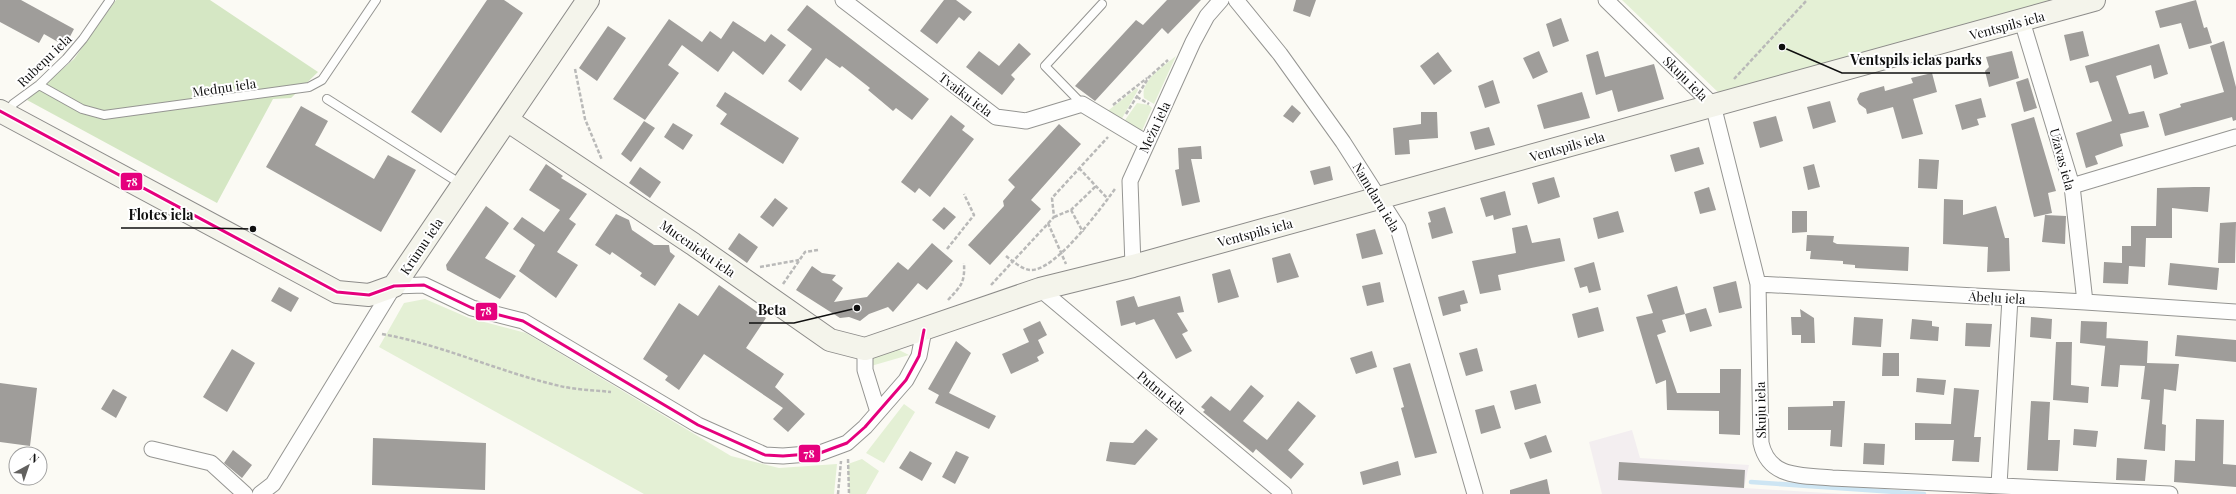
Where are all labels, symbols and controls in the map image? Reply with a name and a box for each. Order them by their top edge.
street label: Ventspils iela [1967,7,2047,43]
street label: Rubeņu iela [13,30,75,90]
callout: Ventspils ielas parks [1842,47,1990,73]
text: Ventspils ielas parks [1849,50,1982,69]
street label: Skuju iela [1660,52,1712,104]
street label: Tvaiku iela [936,68,997,120]
street label: Medņu iela [191,74,258,100]
street label: Mežu iela [1135,98,1174,156]
street label: Užavas iela [2047,126,2080,192]
street label: Ventspils iela [1527,127,1607,165]
street label: Namdaru iela [1350,159,1405,235]
line badge: 78 [120,172,143,191]
text: 78 [126,174,138,189]
callout: Flotes iela [121,202,202,228]
text: Flotes iela [128,205,194,224]
street label: Krūmu iela [396,214,446,278]
street label: Ventspils iela [1215,214,1295,250]
street label: Mucenieku iela [657,216,739,281]
street label: Ābeļu iela [1967,287,2027,307]
callout: Beta [749,297,794,323]
text: Beta [758,300,787,319]
line badge: 78 [475,302,498,321]
text: 78 [480,303,492,318]
street label: Putnu iela [1134,367,1190,418]
street label: Skuju iela [1751,381,1769,438]
line badge: 78 [798,444,821,463]
north arrow [8,446,48,486]
text: 78 [803,446,815,461]
text: N [27,450,43,466]

